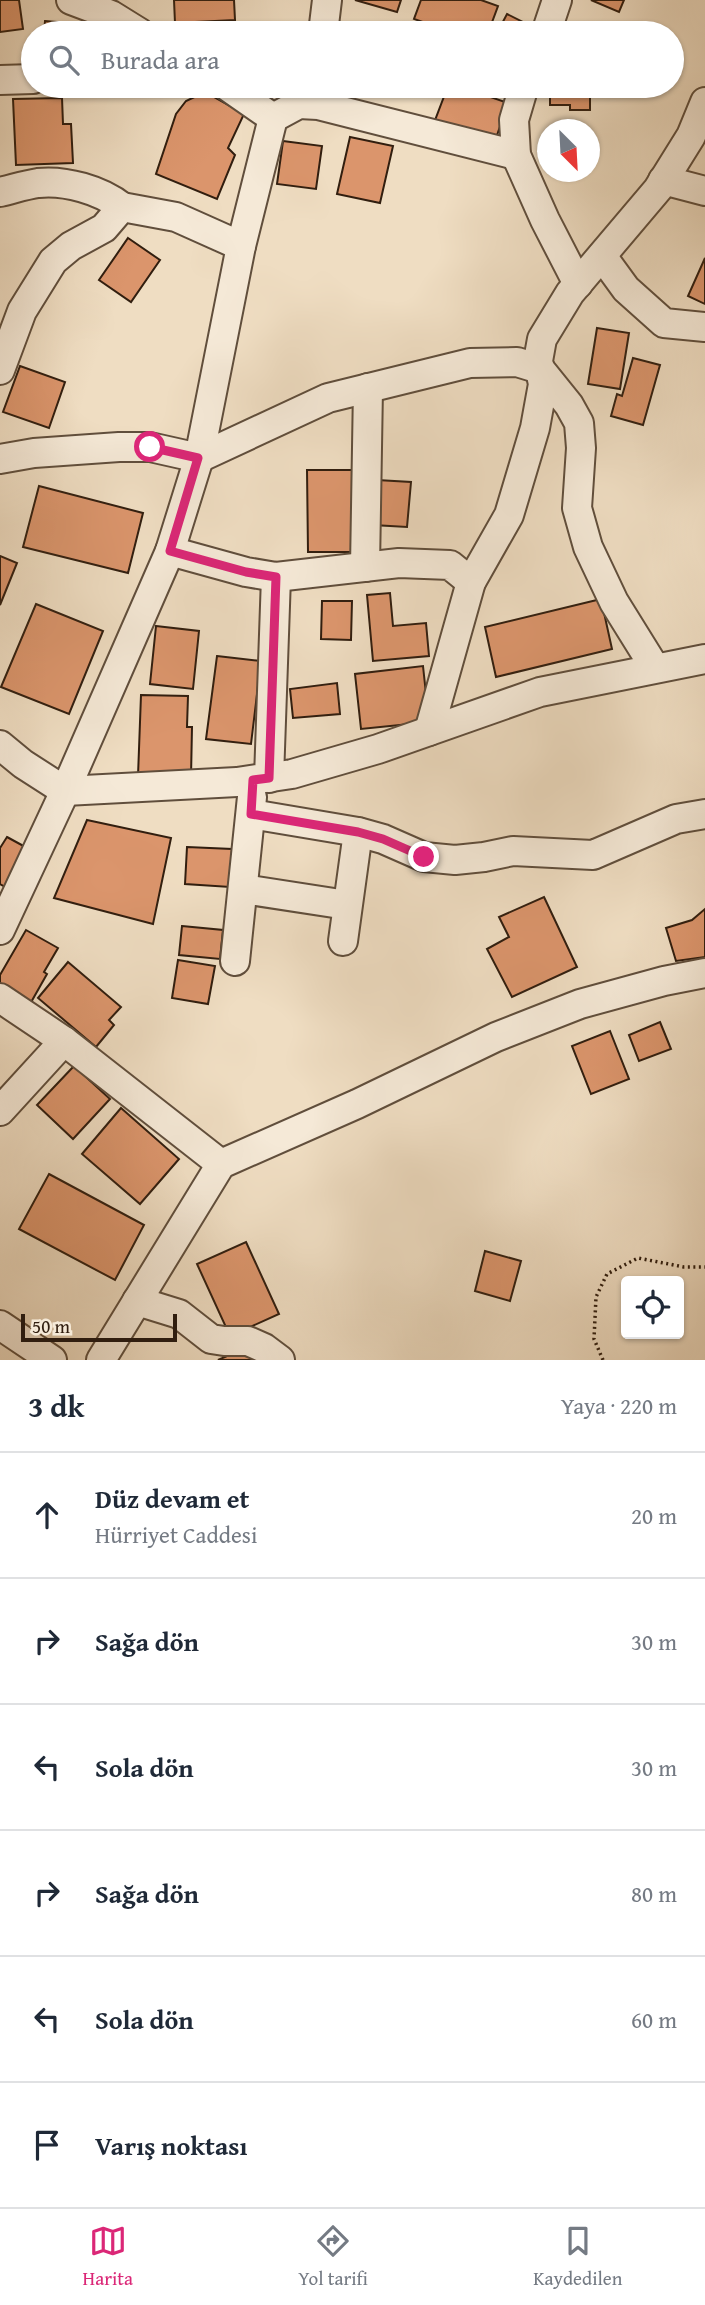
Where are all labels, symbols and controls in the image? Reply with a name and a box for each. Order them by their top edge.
search box [21,21,684,98]
text: Burada ara [101,40,220,79]
icon: search [45,41,83,79]
north arrow [537,119,600,182]
route start [134,431,165,462]
route end [408,841,439,872]
map controls [621,1276,684,1339]
button: locate [621,1276,684,1339]
scale bar [21,1311,177,1343]
text: 50 m [32,1312,70,1340]
text: 3 dk [28,1384,84,1428]
text: Yaya · 220 m [561,1389,677,1422]
text: Düz devam et [95,1479,249,1518]
icon: ahead [28,1496,66,1534]
text: 20 m [631,1499,677,1532]
text: Hürriyet Caddesi [95,1518,257,1551]
icon: right [28,1622,66,1660]
text: Sağa dön [95,1622,199,1661]
text: 30 m [631,1625,677,1658]
icon: left [28,1748,66,1786]
text: Sola dön [95,1748,194,1787]
text: 30 m [631,1751,677,1784]
icon: right [28,1874,66,1912]
text: Sağa dön [95,1874,199,1913]
text: 80 m [631,1877,677,1910]
icon: left [28,2000,66,2038]
text: Sola dön [95,2000,194,2039]
text: 60 m [631,2003,677,2036]
icon: arrive [28,2126,66,2164]
text: Varış noktası [95,2126,247,2165]
tab: Harita [83,2222,133,2292]
tab: Yol tarifi [298,2222,368,2292]
tab: Kaydedilen [533,2222,622,2292]

